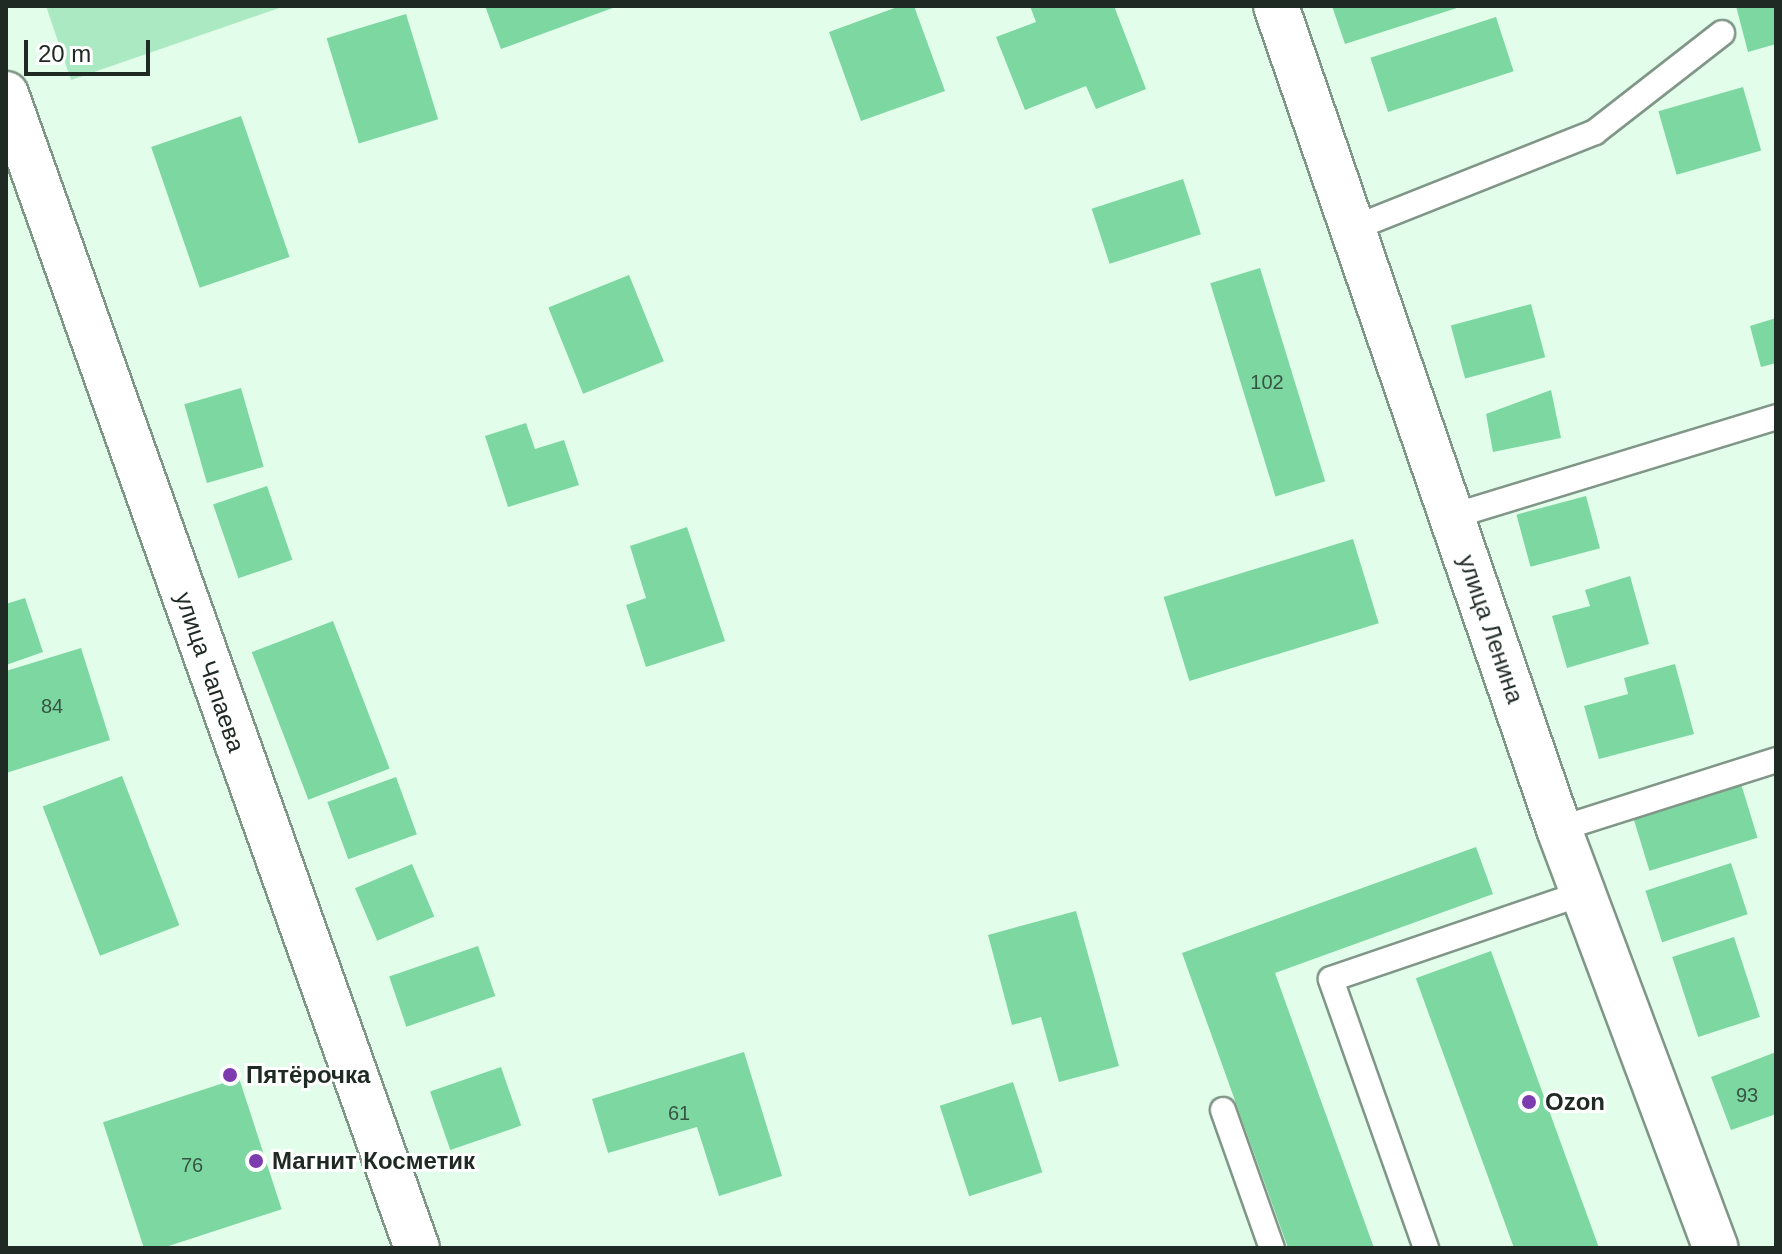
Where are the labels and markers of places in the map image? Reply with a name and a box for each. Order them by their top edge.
place label: Пятёрочка [246,1061,370,1089]
marker: Пятёрочка [221,1066,239,1084]
place label: Ozon [1545,1088,1605,1116]
marker: Ozon [1520,1093,1538,1111]
place label: Магнит Косметик [272,1147,475,1175]
marker: Магнит Косметик [247,1152,265,1170]

